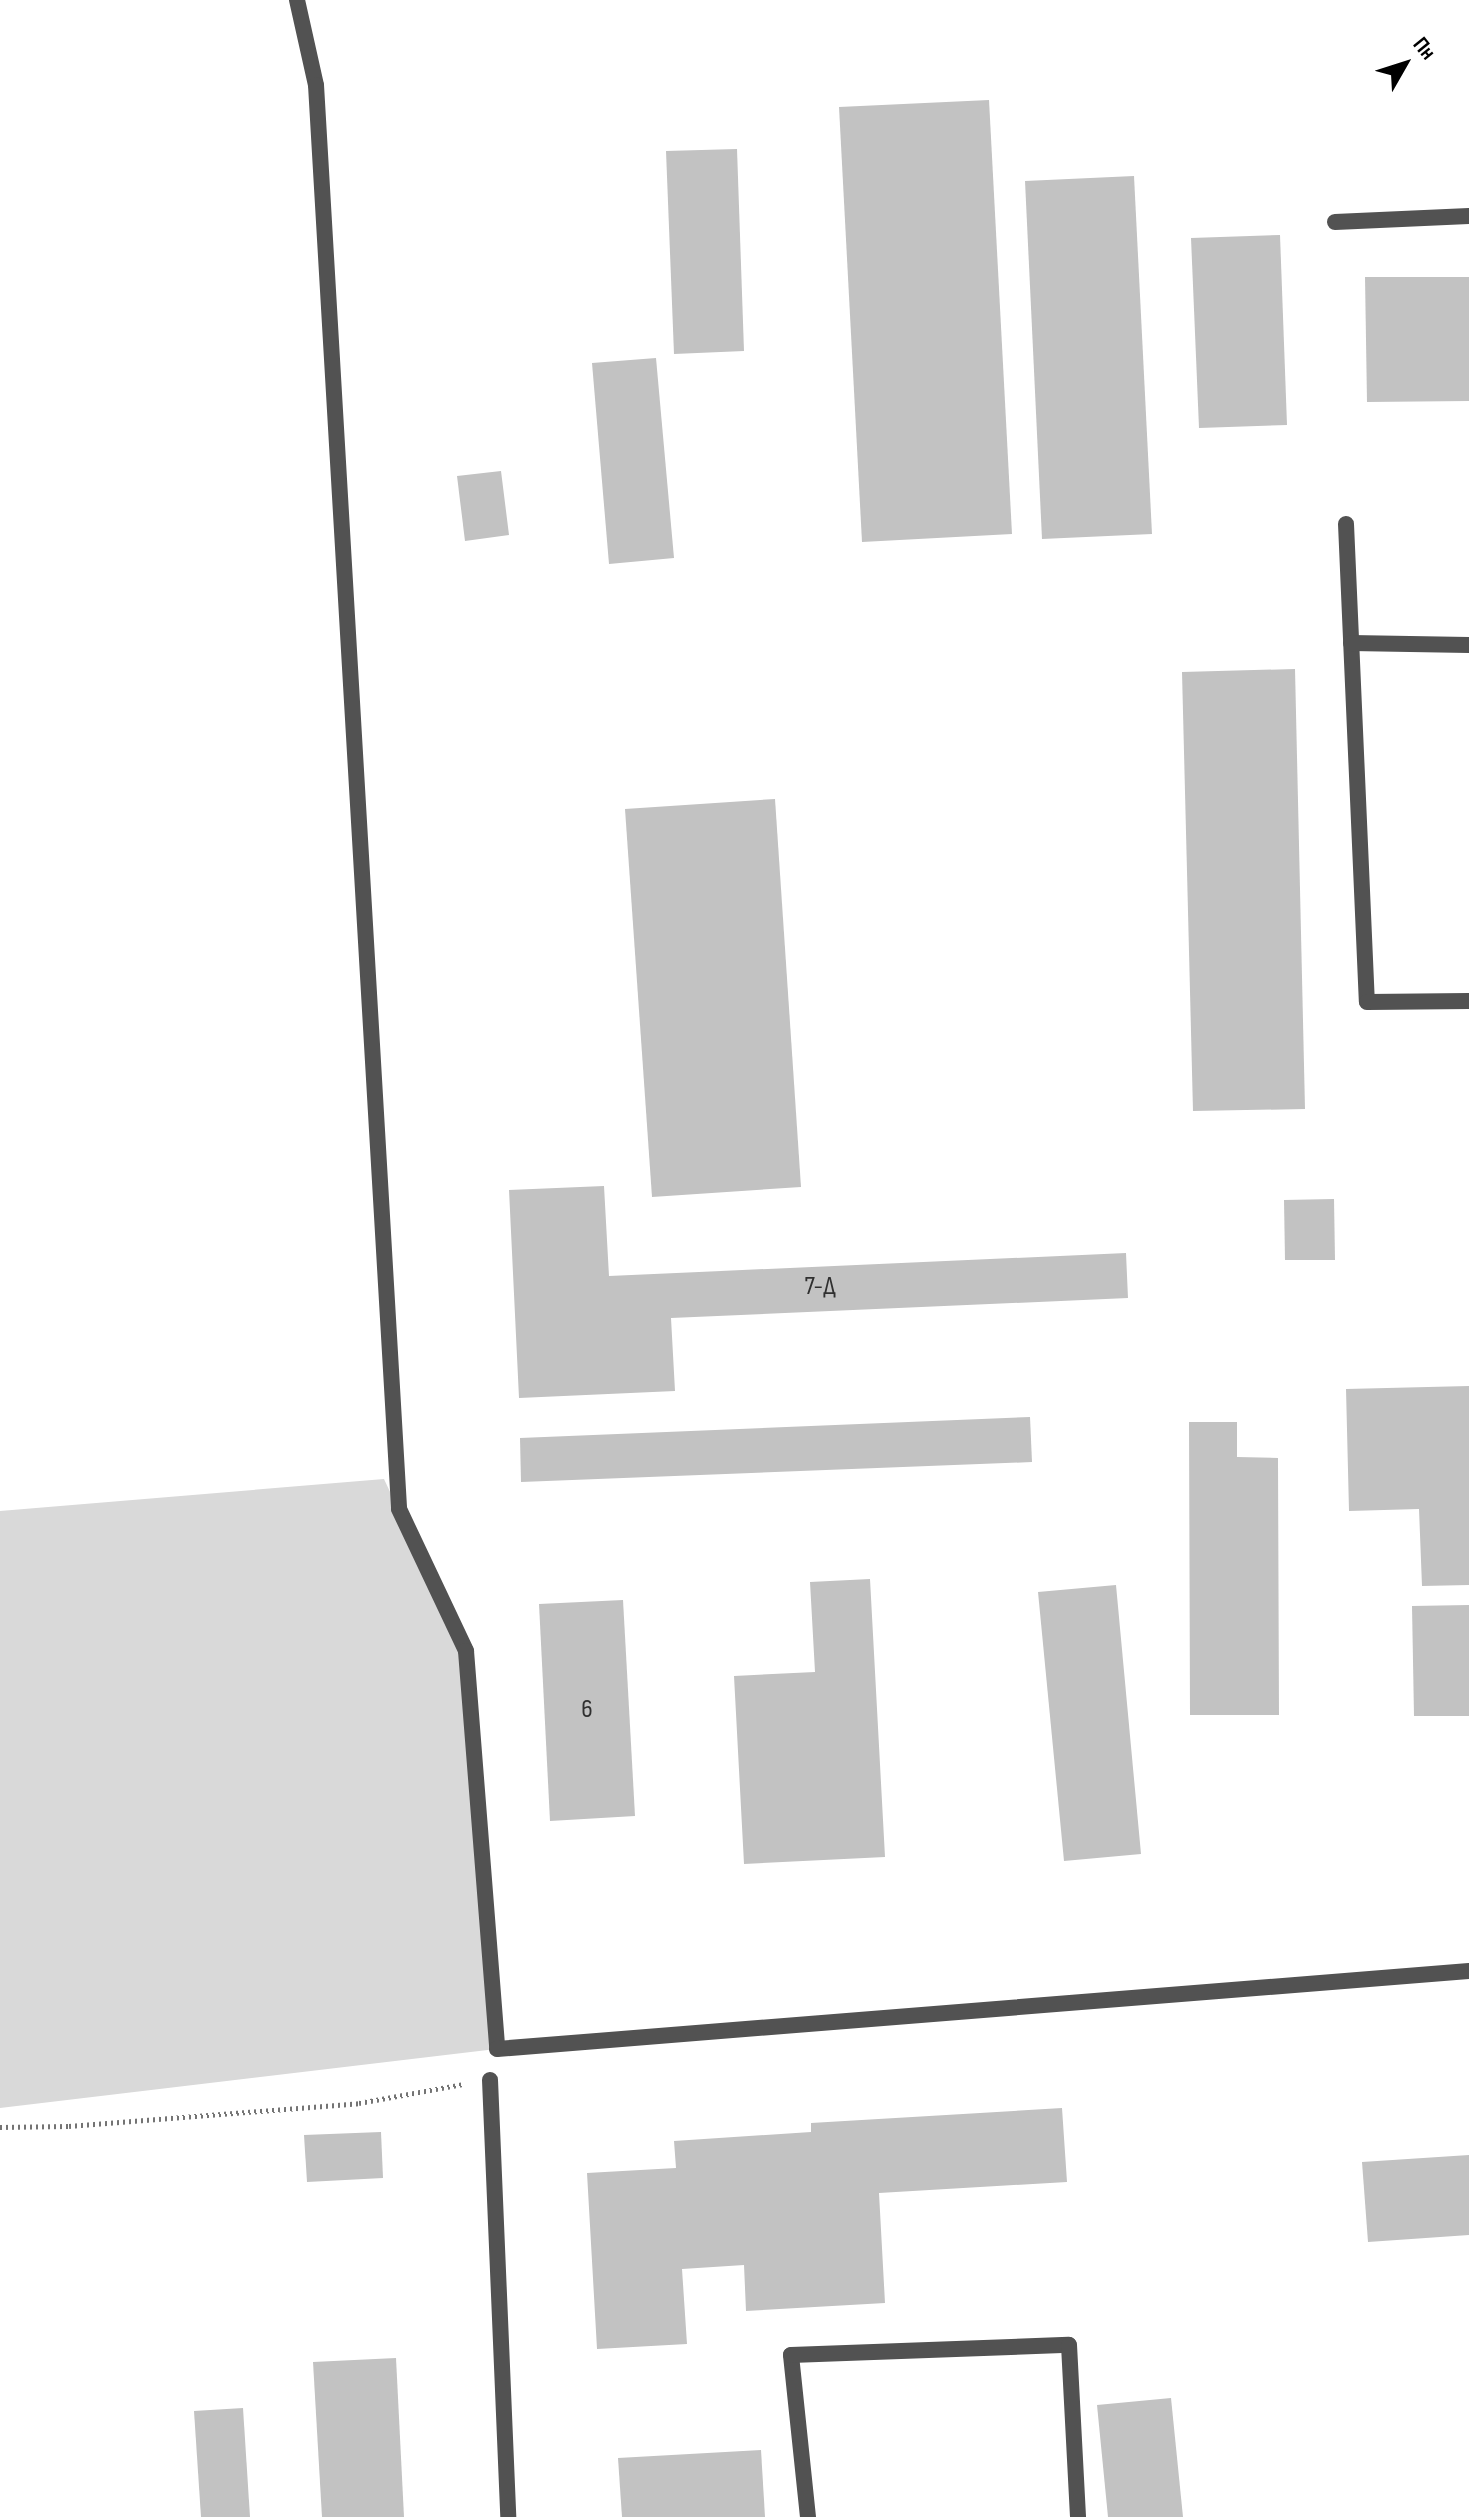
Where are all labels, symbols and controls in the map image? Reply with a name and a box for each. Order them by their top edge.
north arrow [1365,24,1445,104]
text: Пн [1407,32,1441,65]
house number: 7-Д [804,1271,836,1303]
house number: 6 [581,1694,593,1726]

